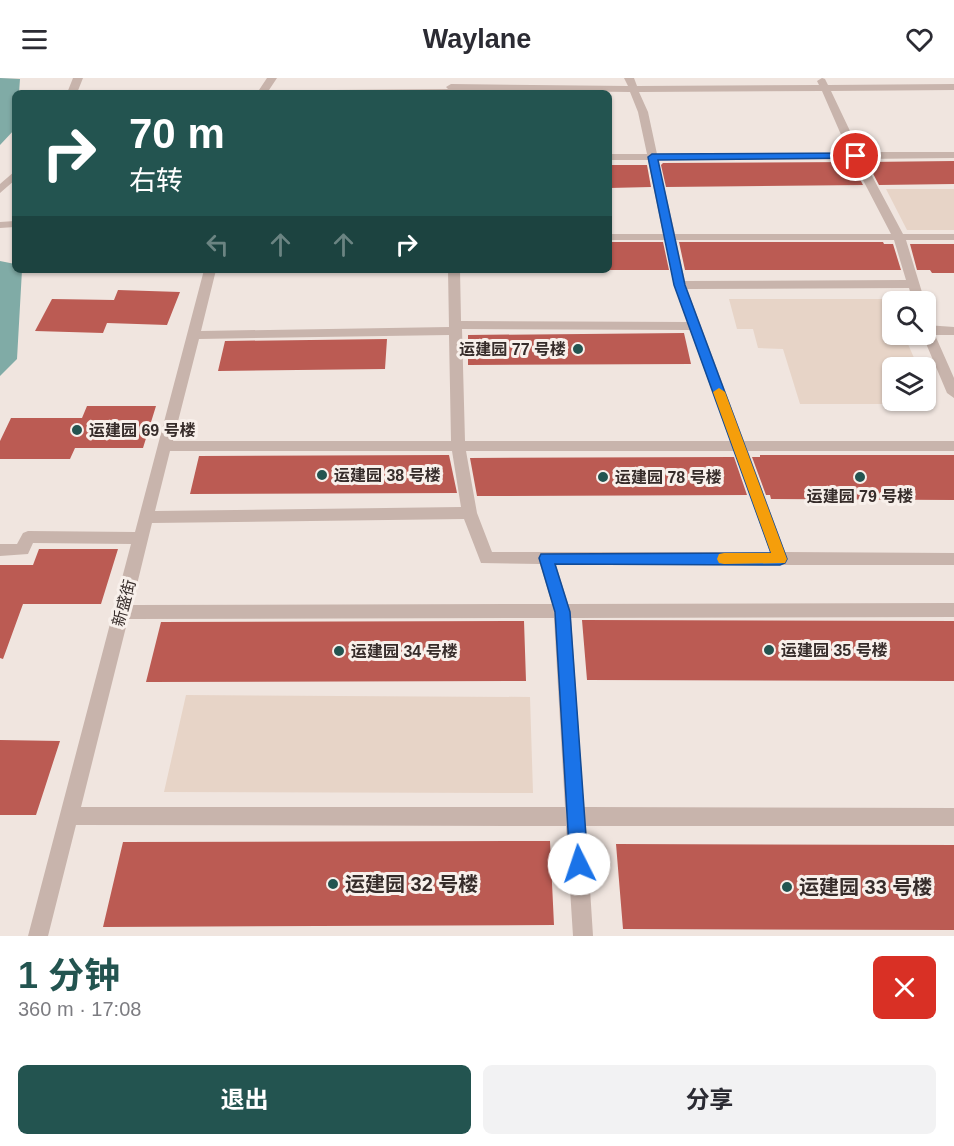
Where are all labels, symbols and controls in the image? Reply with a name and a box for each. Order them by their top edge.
icon: menu [18,23,51,56]
icon: heart [903,23,936,56]
text: Waylane [423,24,531,54]
text: 70 m [129,110,225,157]
icon: right [30,114,108,192]
pin [830,130,881,181]
icon: arrive [839,139,872,172]
text: 右转 [129,166,183,196]
icon: left [201,228,234,261]
icon: ahead [264,228,297,261]
icon: ahead [327,228,360,261]
icon: right [390,228,423,261]
map controls [882,291,936,411]
button: search [882,291,936,345]
place label: 运建园 77 号楼 [459,341,566,358]
marker: 运建园 77 号楼 [571,342,585,356]
button: layers [882,357,936,411]
place label: 运建园 69 号楼 [89,422,196,439]
marker: 运建园 69 号楼 [70,423,84,437]
place label: 运建园 38 号楼 [334,467,441,484]
marker: 运建园 38 号楼 [315,468,329,482]
place label: 运建园 78 号楼 [615,469,722,486]
marker: 运建园 78 号楼 [596,470,610,484]
marker: 运建园 79 号楼 [853,470,867,484]
place label: 运建园 79 号楼 [807,488,913,505]
street label: 新盛街 [110,578,138,628]
place label: 运建园 35 号楼 [781,642,888,659]
place label: 运建园 34 号楼 [351,643,458,660]
marker: 运建园 35 号楼 [762,643,776,657]
marker: 运建园 34 号楼 [332,644,346,658]
position arrow [547,832,611,896]
place label: 运建园 32 号楼 [345,873,478,895]
place label: 运建园 33 号楼 [799,876,932,898]
marker: 运建园 32 号楼 [326,877,340,891]
marker: 运建园 33 号楼 [780,880,794,894]
text: 1 分钟 [18,955,120,996]
button: close [873,956,936,1019]
text: 360 m · 17:08 [18,998,141,1020]
button: 退出 [18,1065,471,1134]
button: 分享 [483,1065,936,1134]

